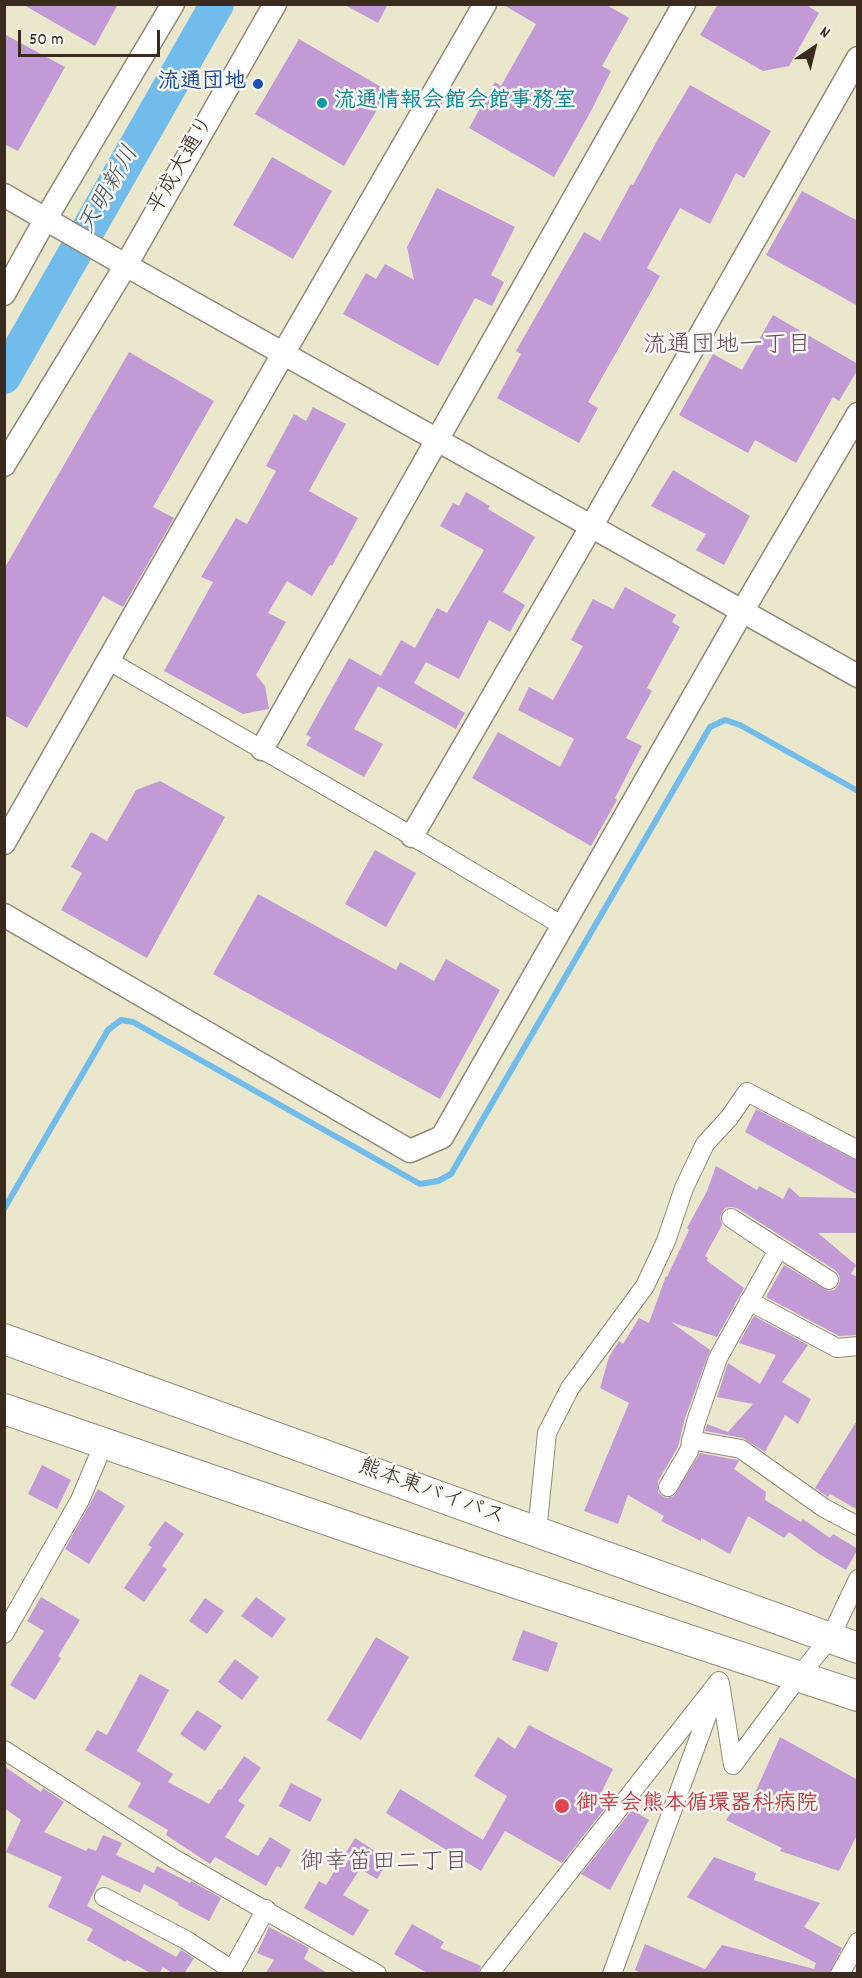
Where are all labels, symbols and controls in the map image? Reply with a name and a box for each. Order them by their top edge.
scale bar [21,18,164,56]
north arrow [784,18,844,78]
text: N [815,21,834,45]
text: 50 m [29,28,64,53]
place label: 流通団地 [158,71,246,97]
marker: 流通団地 [251,77,265,91]
place label: 流通情報会館会館事務室 [334,90,576,116]
marker: 流通情報会館会館事務室 [315,96,329,110]
street label: 平成大通り [144,112,222,220]
water label: 天明新川 [75,142,147,240]
district label: 流通団地一丁目 [643,334,811,362]
street label: 熊本東バイパス [354,1455,508,1533]
place label: 御幸会熊本循環器科病院 [576,1793,818,1819]
marker: 御幸会熊本循環器科病院 [553,1797,571,1815]
district label: 御幸笛田二丁目 [300,1851,468,1879]

